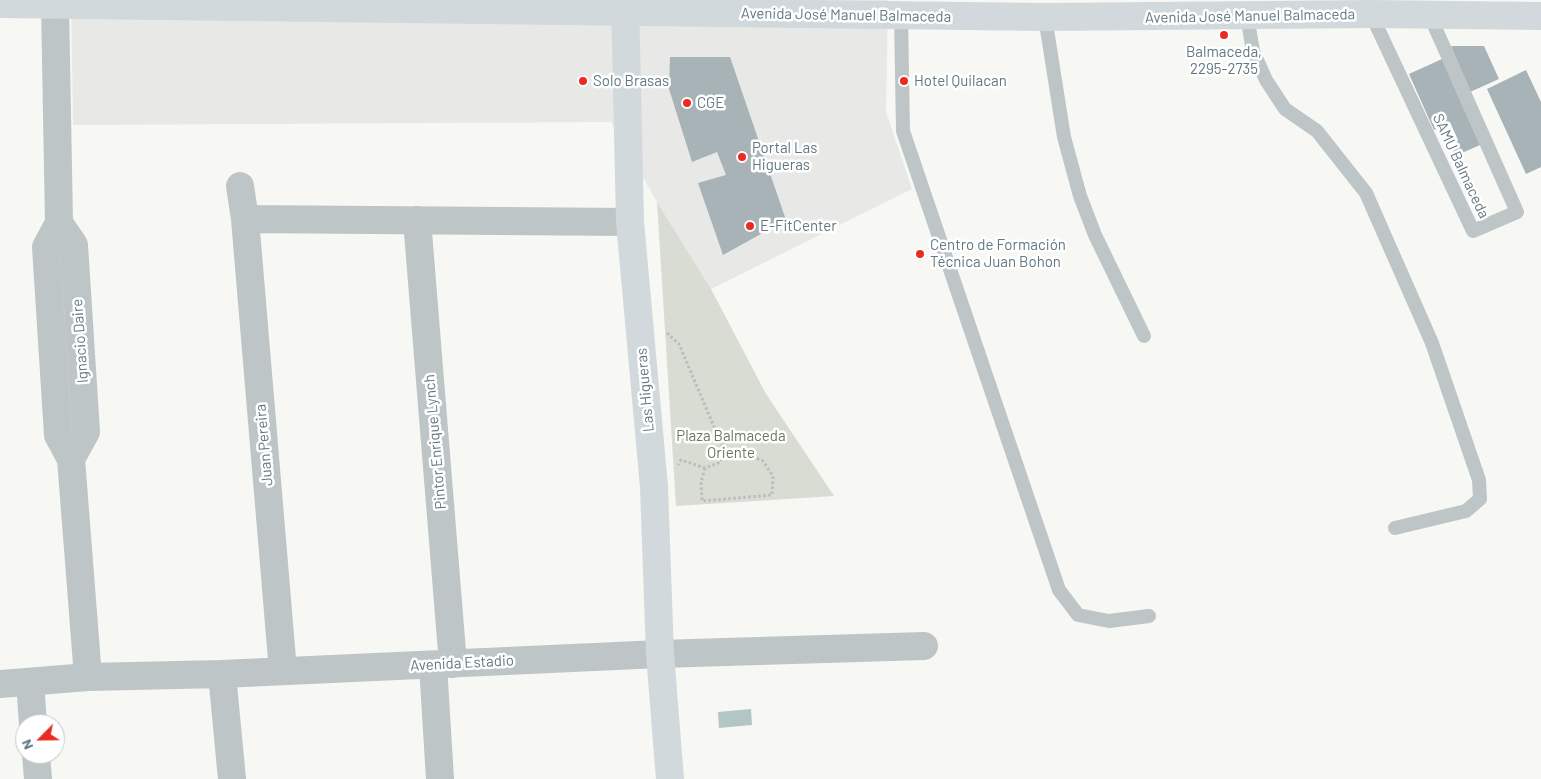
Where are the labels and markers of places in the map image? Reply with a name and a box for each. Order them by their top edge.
marker: Balmaceda, 2295-2735 [1218,29,1230,41]
place label: Balmaceda, 2295-2735 [1186,43,1262,78]
place label: Solo Brasas [593,72,669,90]
place label: Hotel Quilacan [914,72,1007,90]
marker: Solo Brasas [577,75,589,87]
marker: Hotel Quilacan [898,75,910,87]
place label: CGE [697,94,724,112]
marker: CGE [681,97,693,109]
place label: Portal Las Higueras [752,139,817,174]
marker: Portal Las Higueras [736,151,748,163]
place label: E-FitCenter [760,217,837,235]
marker: E-FitCenter [744,220,756,232]
place label: Centro de Formación Técnica Juan Bohon [930,236,1066,271]
marker: Centro de Formación Técnica Juan Bohon [914,248,926,260]

